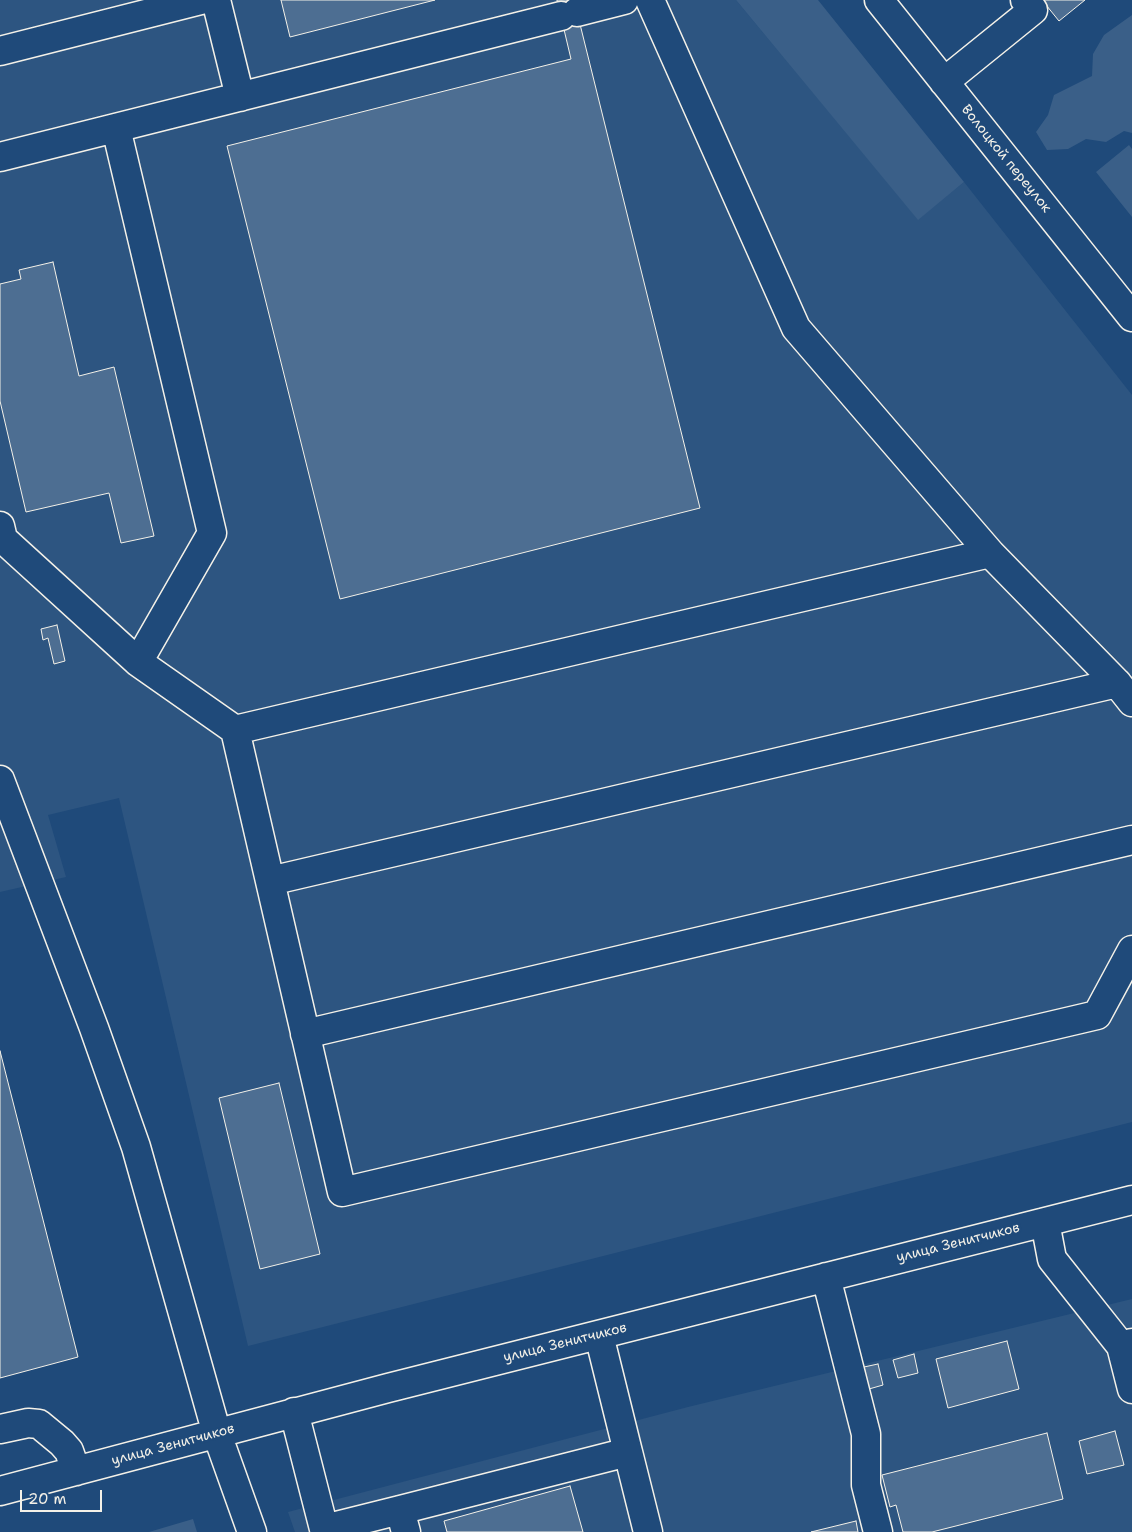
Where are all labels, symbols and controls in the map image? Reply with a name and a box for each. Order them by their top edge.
street label: Волоцкой переулок [957,102,1055,216]
street label: улица Зенитчиков [894,1220,1022,1266]
street label: улица Зенитчиков [501,1320,629,1366]
street label: улица Зенитчиков [110,1420,236,1470]
scale bar [22,1480,105,1512]
text: 20 m [28,1489,67,1509]

